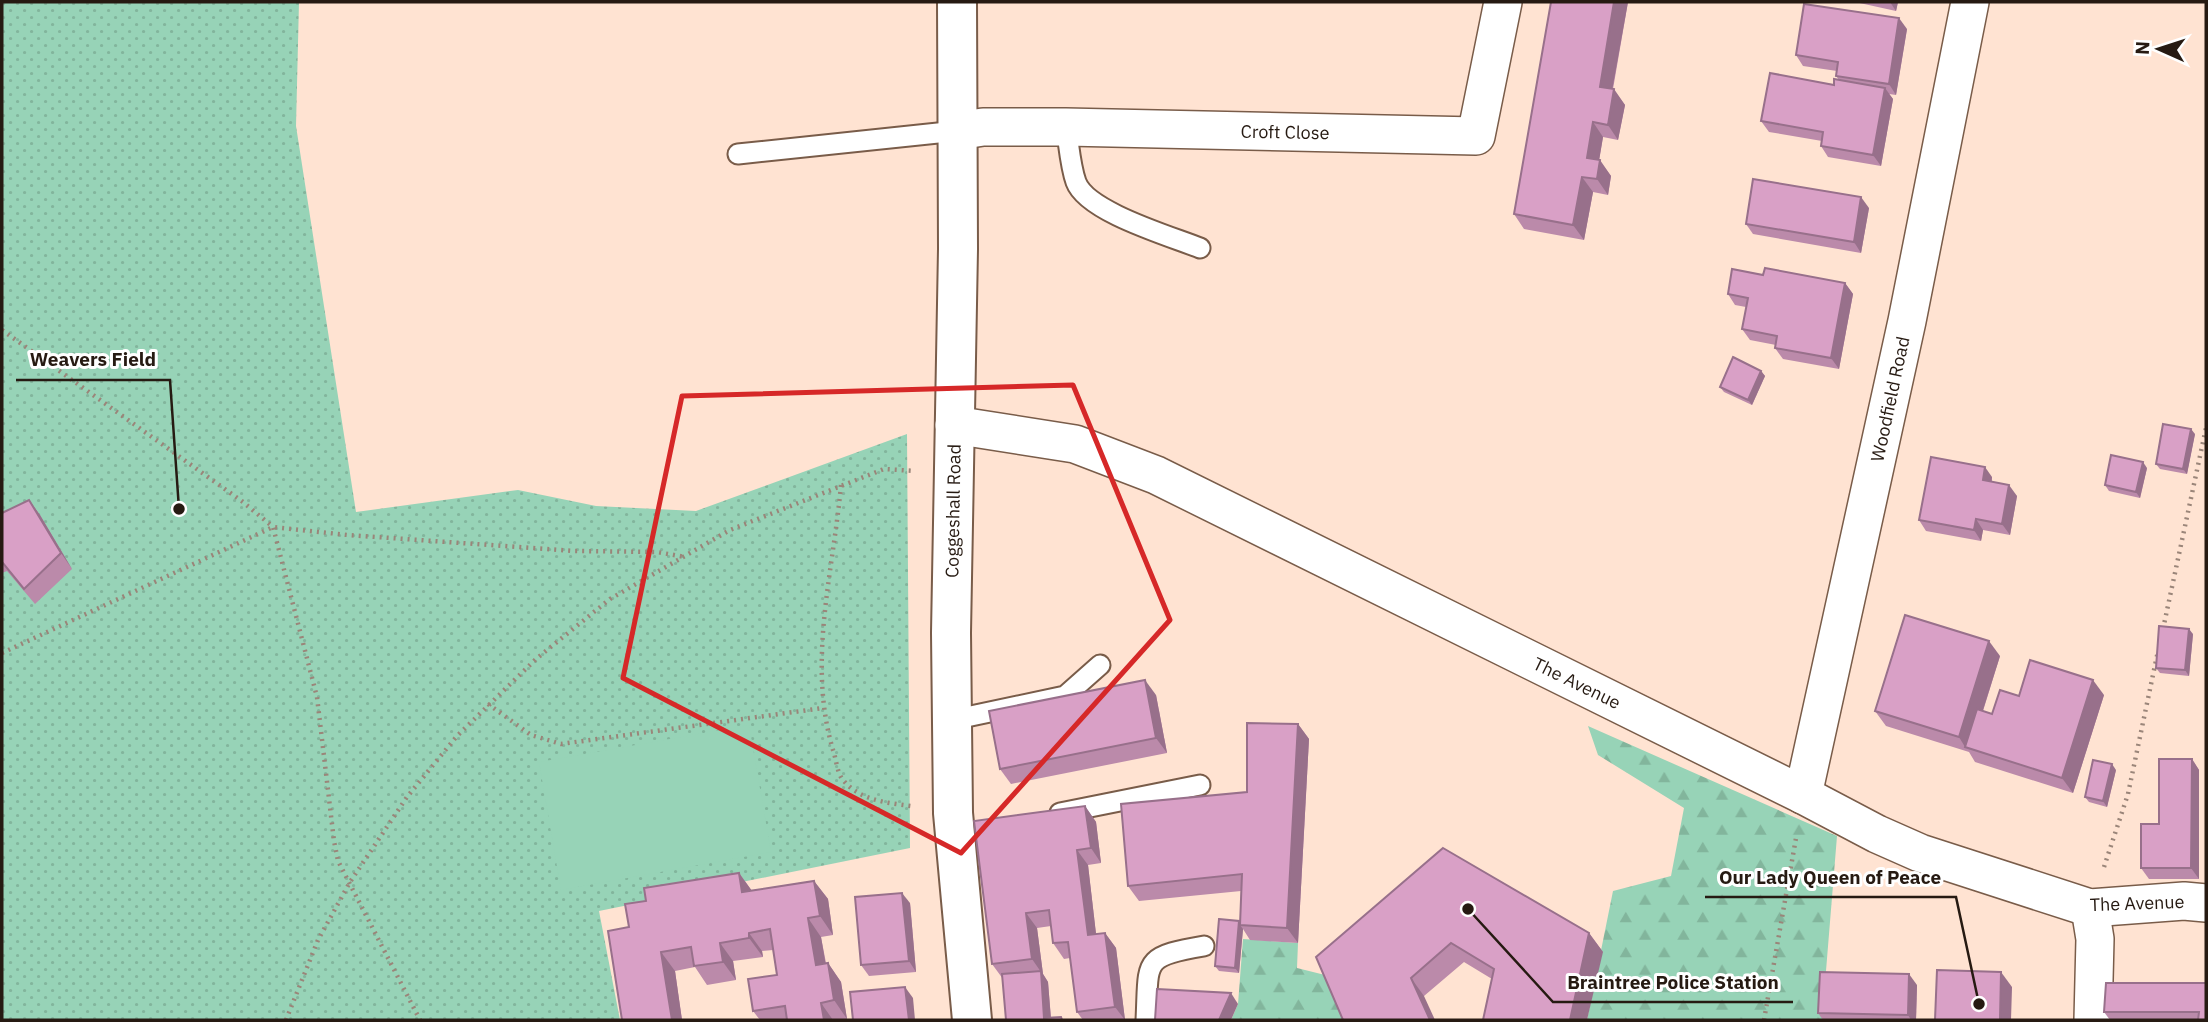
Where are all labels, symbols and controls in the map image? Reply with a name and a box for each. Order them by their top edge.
north arrow [2124,14,2194,84]
text: N [2130,41,2154,56]
street label: Croft Close [1240,120,1330,144]
street label: Woodfield Road [1866,334,1914,464]
callout: Weavers Field [16,340,170,380]
text: Weavers Field [30,347,156,371]
street label: Coggeshall Road [940,444,966,578]
street label: The Avenue [1529,652,1625,714]
callout: Our Lady Queen of Peace [1705,857,1956,897]
text: Our Lady Queen of Peace [1719,865,1941,889]
street label: The Avenue [2089,890,2185,916]
callout: Braintree Police Station [1553,962,1793,1002]
text: Braintree Police Station [1567,970,1779,994]

